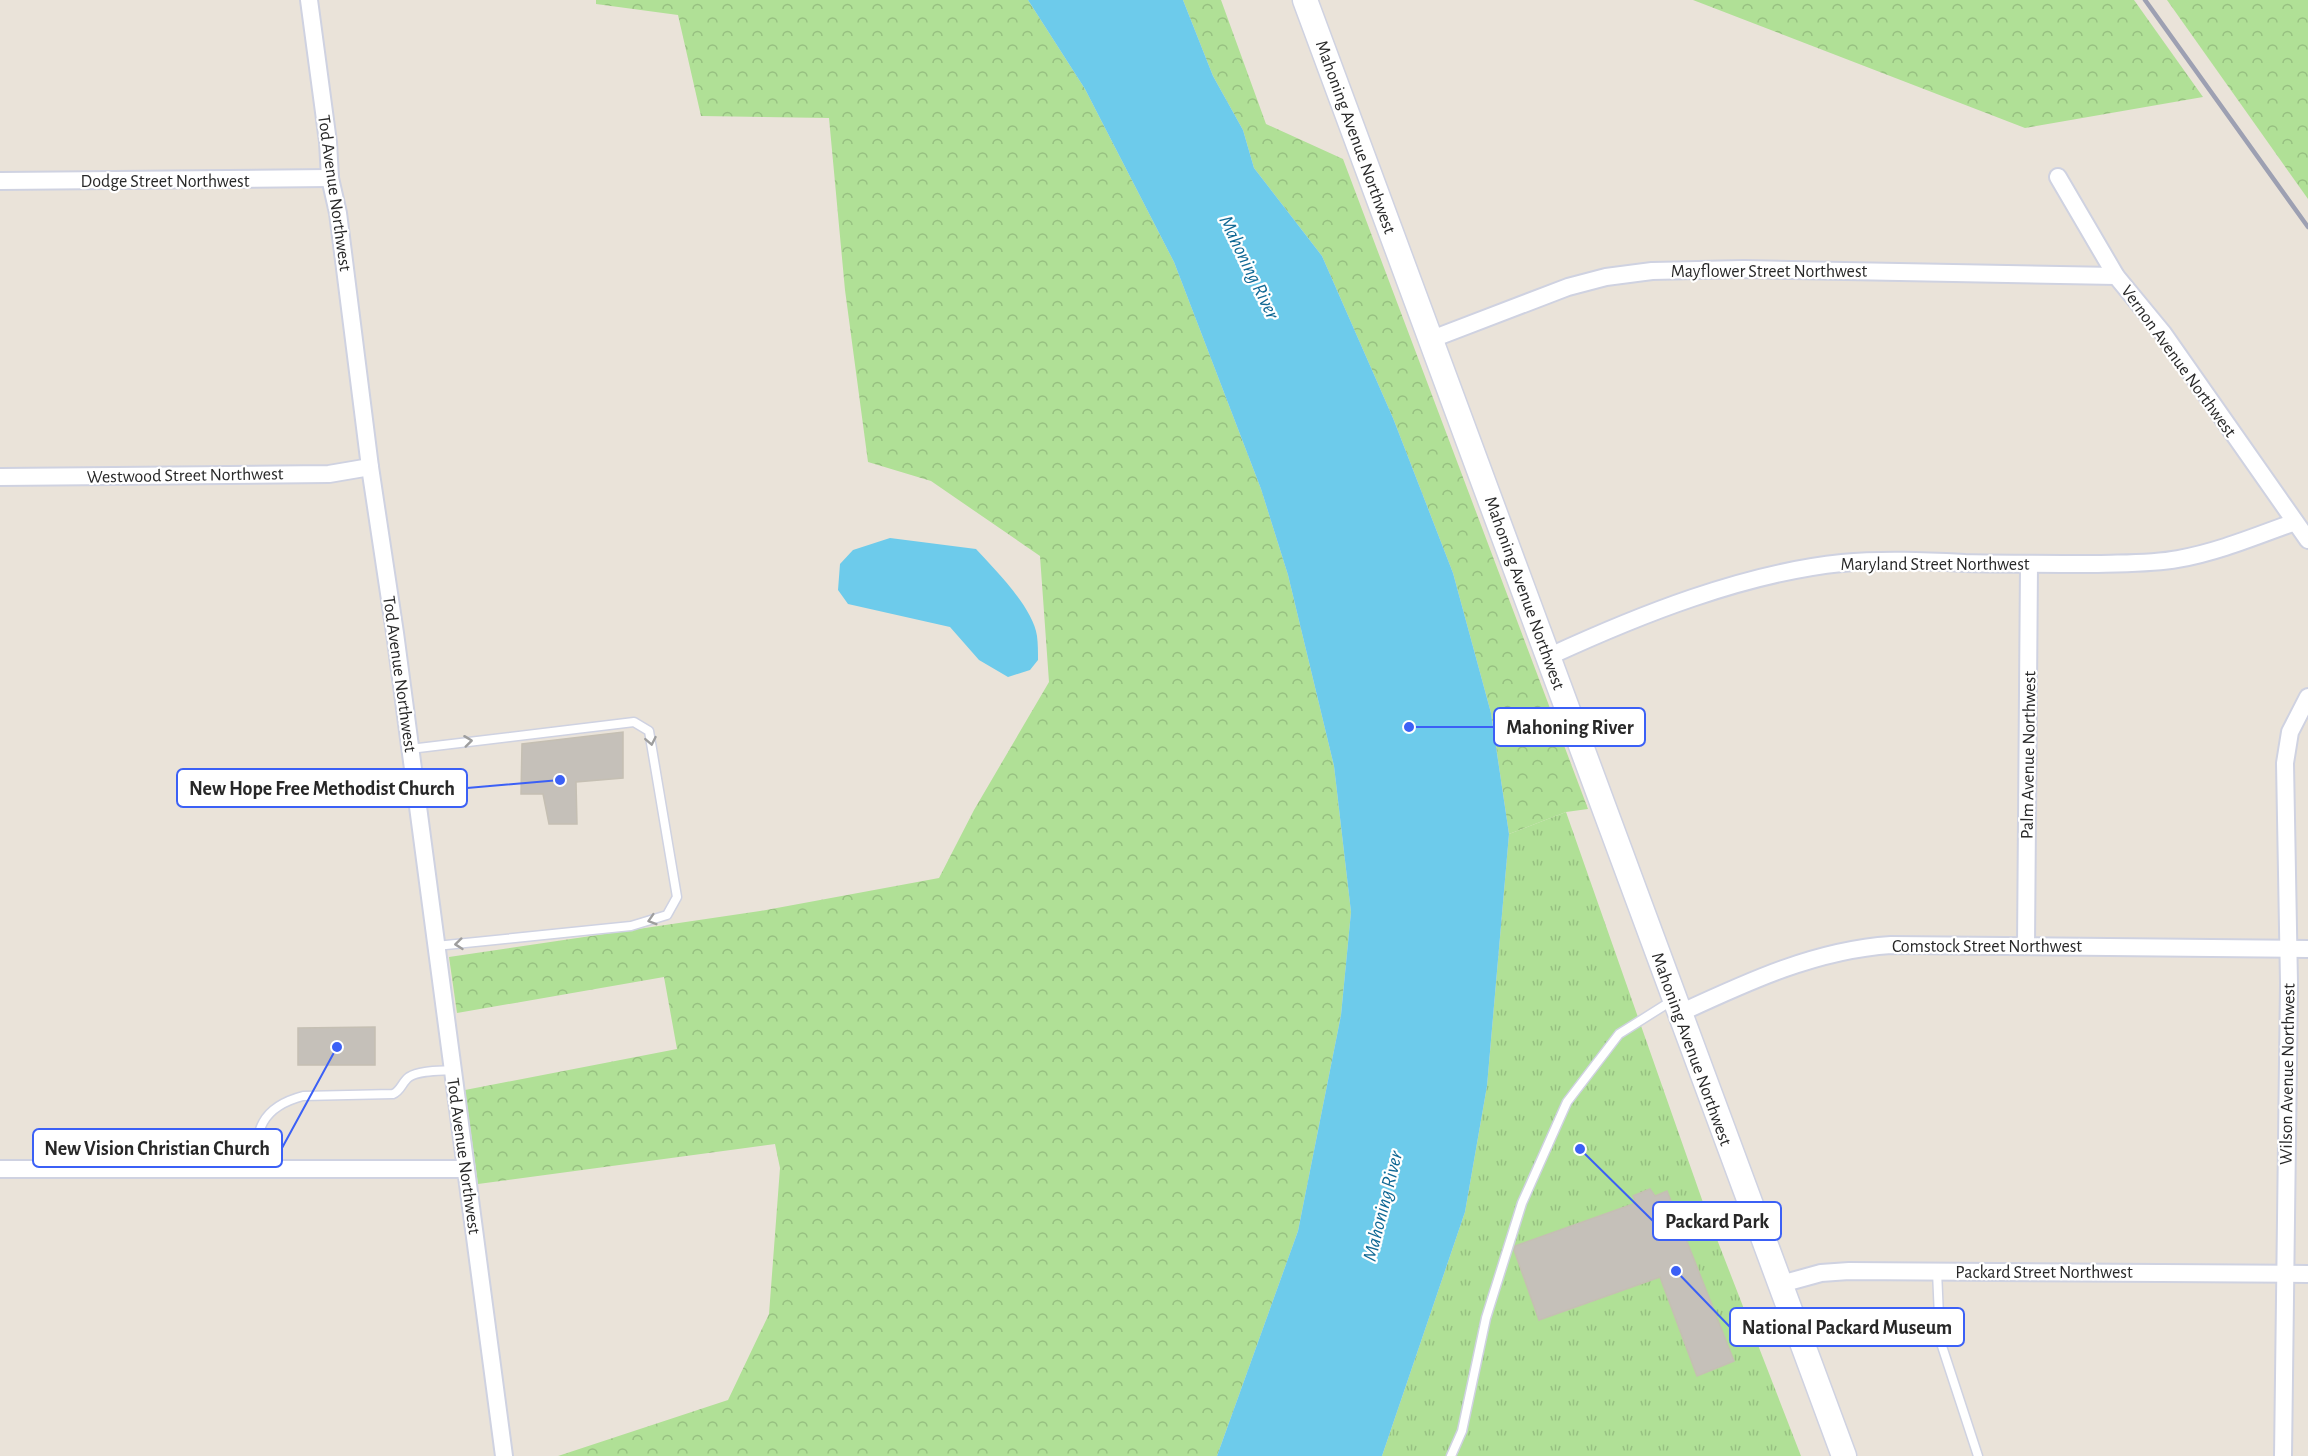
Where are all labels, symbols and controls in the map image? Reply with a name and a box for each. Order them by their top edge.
street label: Mahoning Avenue Northwest [1312,38,1399,237]
street label: Tod Avenue Northwest [314,114,354,273]
street label: Dodge Street Northwest [81,173,250,191]
water label: Mahoning River [1215,212,1283,323]
street label: Mayflower Street Northwest [1671,263,1868,281]
street label: Vernon Avenue Northwest [2117,282,2239,441]
street label: Westwood Street Northwest [86,465,284,487]
street label: Mahoning Avenue Northwest [1481,494,1568,693]
street label: Maryland Street Northwest [1840,556,2030,574]
street label: Tod Avenue Northwest [379,595,419,754]
street label: Palm Avenue Northwest [2019,671,2039,839]
callout: Mahoning River [1494,708,1645,746]
text: Mahoning River [1506,718,1634,738]
one-way arrow [463,735,472,747]
one-way arrow [644,735,657,745]
callout: New Hope Free Methodist Church [177,769,467,807]
text: New Hope Free Methodist Church [189,779,455,799]
one-way arrow [647,912,658,925]
one-way arrow [454,937,464,950]
street label: Comstock Street Northwest [1892,938,2082,956]
street label: Mahoning Avenue Northwest [1648,950,1735,1149]
street label: Wilson Avenue Northwest [2277,983,2299,1165]
street label: Tod Avenue Northwest [443,1077,483,1236]
callout: New Vision Christian Church [33,1129,282,1167]
text: New Vision Christian Church [44,1139,270,1159]
water label: Mahoning River [1360,1149,1406,1263]
callout: Packard Park [1653,1202,1781,1240]
text: Packard Park [1665,1212,1769,1232]
street label: Packard Street Northwest [1955,1264,2133,1282]
callout: National Packard Museum [1730,1308,1964,1346]
text: National Packard Museum [1742,1318,1952,1338]

